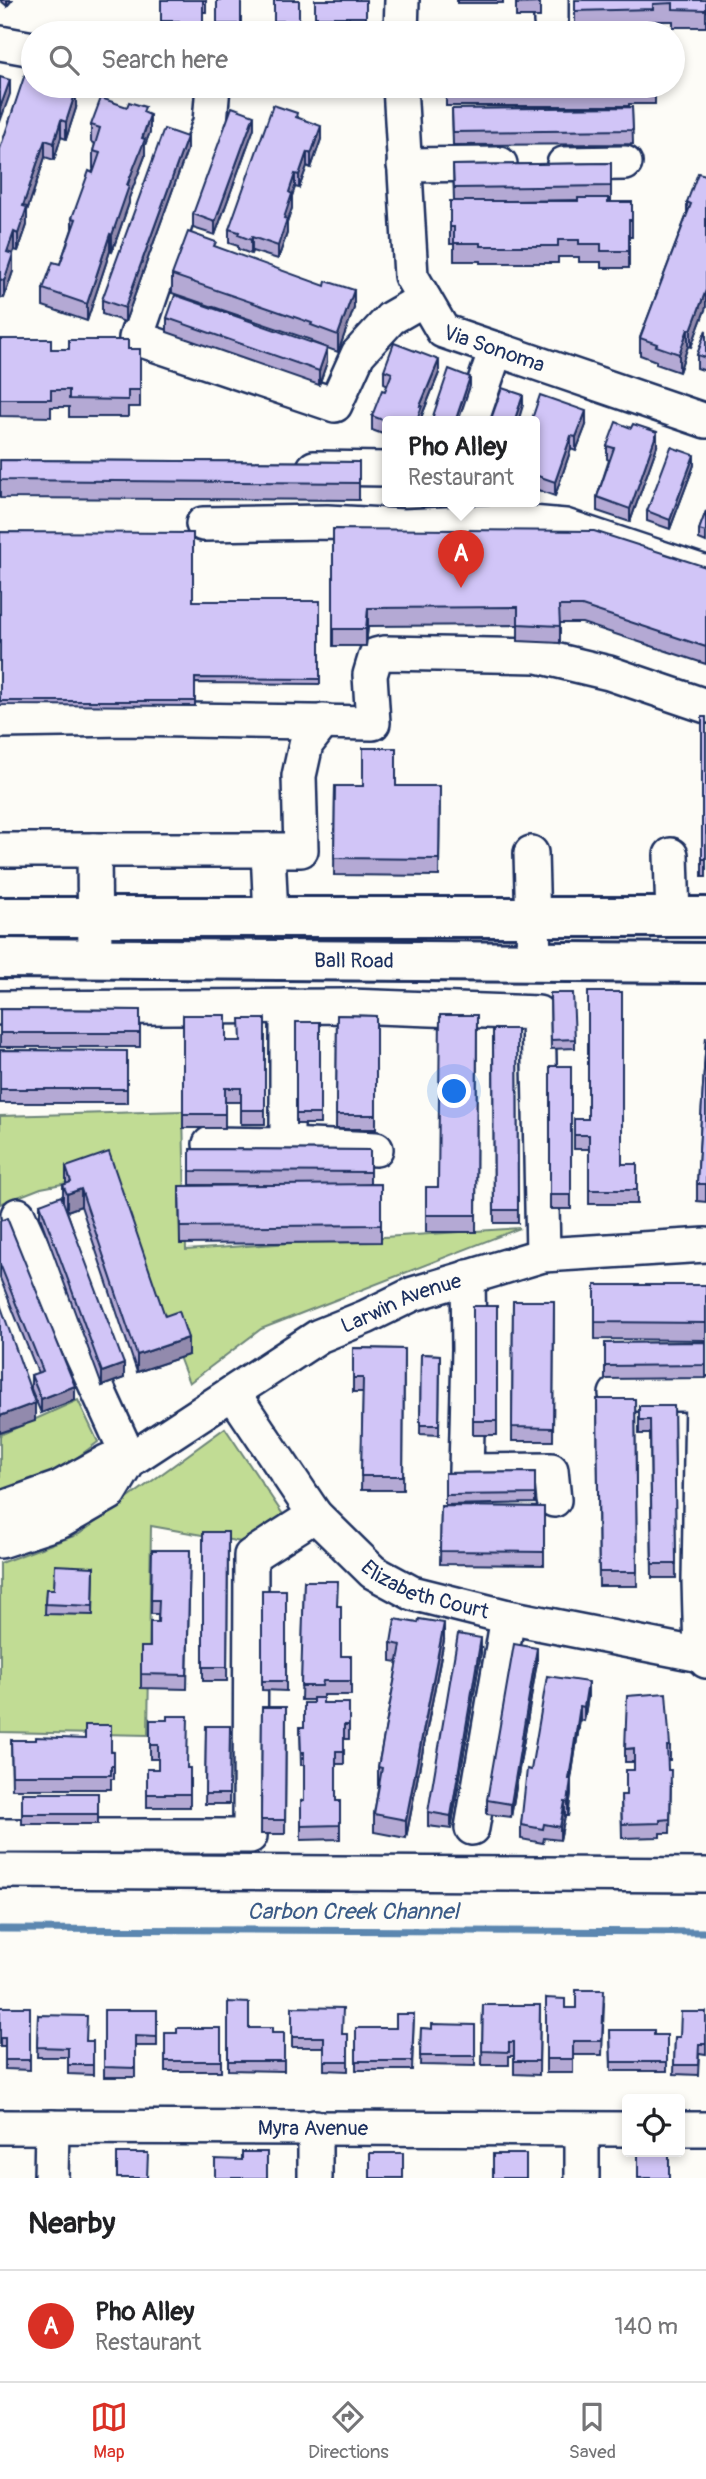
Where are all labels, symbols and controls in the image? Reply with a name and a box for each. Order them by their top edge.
search box [21,21,685,98]
icon: search [45,41,83,79]
text: Search here [101,44,228,76]
street label: Via Sonoma [440,319,548,378]
popup [382,416,540,507]
text: Pho Alley [408,431,507,463]
text: Restaurant [408,463,514,492]
pin: A [438,530,484,588]
street label: Ball Road [314,947,394,974]
your location [437,1074,471,1108]
street label: Larwin Avenue [337,1267,465,1339]
street label: Elizabeth Court [355,1554,492,1625]
water label: Carbon Creek Channel [247,1897,461,1926]
map controls [622,2094,685,2157]
button: locate [622,2094,685,2157]
street label: Myra Avenue [258,2114,369,2142]
text: Nearby [28,2205,115,2242]
text: Pho Alley [95,2296,194,2328]
text: A [44,2312,58,2341]
text: 140 m [615,2312,678,2341]
text: Restaurant [95,2328,201,2357]
tab: Map [90,2398,128,2464]
tab: Directions [308,2398,389,2464]
tab: Saved [569,2398,616,2464]

